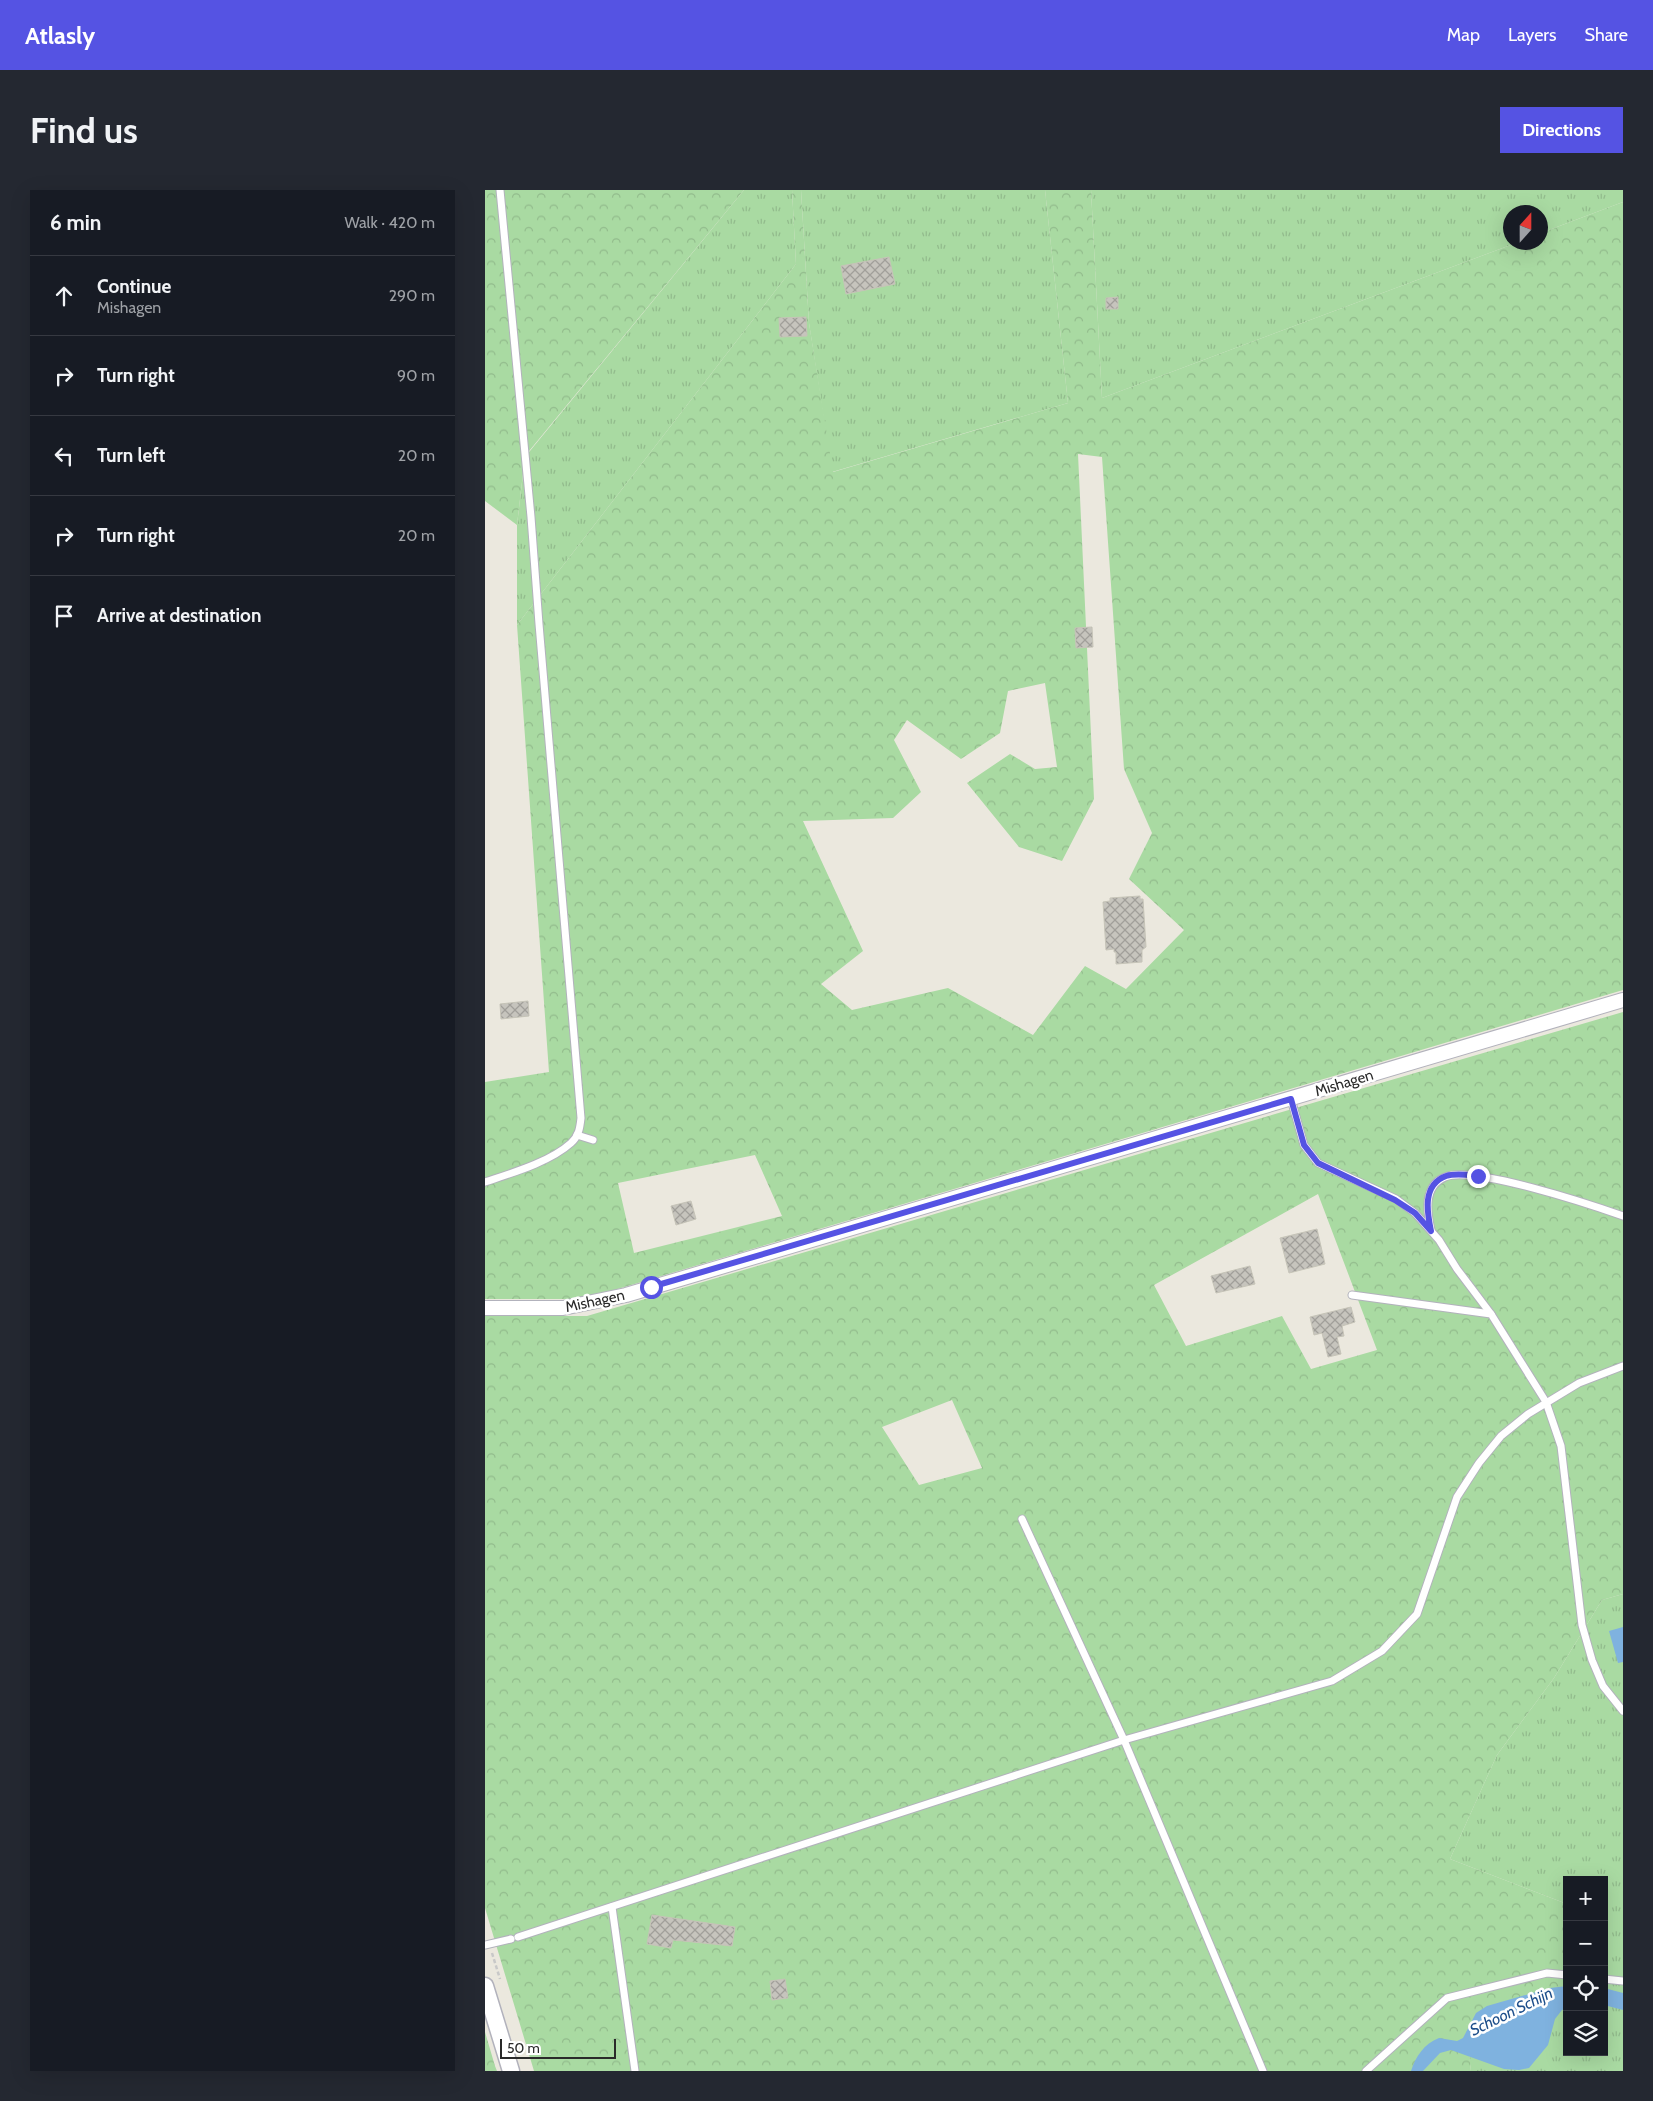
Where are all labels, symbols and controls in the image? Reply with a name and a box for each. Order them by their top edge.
text: Atlasly [25,21,95,50]
text: Map [1447,24,1480,46]
text: Layers [1508,24,1557,46]
text: Share [1585,24,1628,46]
button: Directions [1500,107,1623,153]
text: Find us [30,109,138,152]
north arrow [1503,205,1548,250]
text: 6 min [50,210,101,235]
text: Walk · 420 m [344,213,435,232]
text: Continue [97,275,171,298]
icon: ahead [50,282,78,310]
text: 290 m [389,286,435,305]
text: Mishagen [97,298,161,317]
icon: right [50,362,78,390]
text: Turn right [97,364,175,387]
text: 90 m [397,366,435,385]
icon: left [50,442,78,470]
text: Turn left [97,444,165,467]
text: 20 m [398,446,435,465]
icon: right [50,522,78,550]
text: Turn right [97,524,175,547]
text: 20 m [398,526,435,545]
icon: arrive [50,602,78,630]
text: Arrive at destination [97,604,261,627]
street label: Mishagen [1313,1066,1375,1100]
route end [1467,1165,1490,1188]
route start [640,1276,663,1299]
street label: Mishagen [564,1286,626,1316]
map controls [1563,1876,1608,2056]
button: + [1563,1876,1608,1921]
button: − [1563,1921,1608,1966]
button: locate [1563,1966,1608,2011]
water label: Schoon Schijn [1467,1983,1556,2040]
button: layers [1563,2011,1608,2056]
scale bar [500,2036,616,2059]
text: 50 m [507,2039,540,2057]

